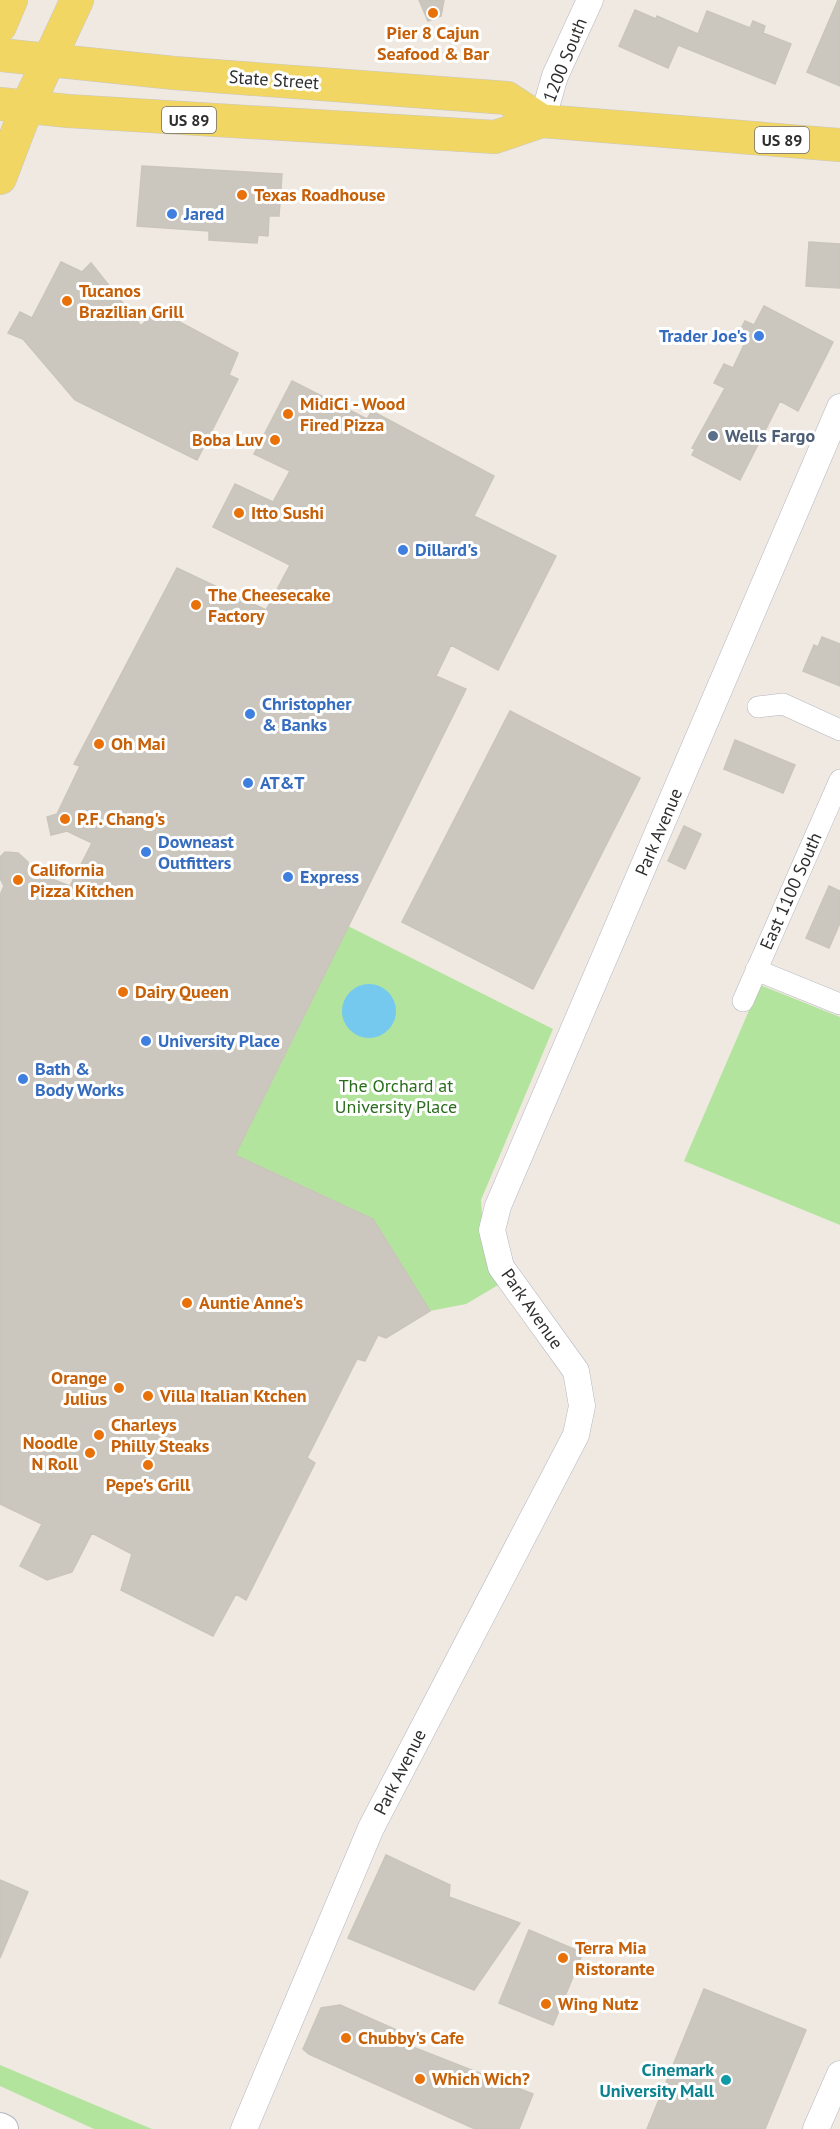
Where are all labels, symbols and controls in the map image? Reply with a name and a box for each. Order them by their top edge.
marker: Pier 8 Cajun Seafood & Bar [426,6,440,20]
street label: 1200 South [537,14,592,105]
place label: Pier 8 Cajun Seafood & Bar [377,21,490,65]
street label: State Street [228,65,320,94]
road number: US 89 [162,107,216,133]
road number: US 89 [755,127,809,153]
place label: Texas Roadhouse [254,183,385,206]
marker: Texas Roadhouse [235,188,249,202]
place label: Jared [183,202,224,225]
marker: Jared [165,207,179,221]
place label: Tucanos Brazilian Grill [79,279,185,323]
marker: Tucanos Brazilian Grill [60,294,74,308]
place label: Trader Joe's [659,324,747,347]
marker: Trader Joe's [752,329,766,343]
place label: MidiCi - Wood Fired Pizza [300,392,405,436]
marker: MidiCi - Wood Fired Pizza [281,407,295,421]
place label: Wells Fargo [725,424,815,447]
place label: Boba Luv [192,428,263,451]
marker: Wells Fargo [706,429,720,443]
marker: Boba Luv [268,433,282,447]
place label: Itto Sushi [251,501,324,524]
marker: Itto Sushi [232,506,246,520]
place label: Dillard's [415,538,478,561]
marker: Dillard's [396,543,410,557]
place label: The Cheesecake Factory [208,583,331,627]
marker: The Cheesecake Factory [189,598,203,612]
place label: Christopher & Banks [262,692,352,736]
marker: Christopher & Banks [243,707,257,721]
place label: Oh Mai [111,732,166,755]
marker: Oh Mai [92,737,106,751]
place label: AT&T [260,771,305,794]
marker: AT&T [241,776,255,790]
street label: Park Avenue [630,785,687,879]
place label: P.F. Chang's [77,807,166,830]
marker: P.F. Chang's [58,812,72,826]
street label: East 1100 South [754,829,827,953]
place label: Downeast Outfitters [158,830,235,874]
marker: Downeast Outfitters [139,845,153,859]
place label: California Pizza Kitchen [30,858,134,902]
place label: Express [300,865,360,888]
marker: Express [281,870,295,884]
marker: California Pizza Kitchen [11,873,25,887]
place label: Dairy Queen [135,980,229,1003]
marker: Dairy Queen [116,985,130,999]
place label: University Place [158,1029,280,1052]
marker: University Place [139,1034,153,1048]
place label: Bath & Body Works [35,1057,124,1101]
marker: Bath & Body Works [16,1072,30,1086]
park label: The Orchard at University Place [335,1074,457,1118]
street label: Park Avenue [496,1264,569,1353]
place label: Auntie Anne's [199,1291,303,1314]
marker: Auntie Anne's [180,1296,194,1310]
place label: Orange Julius [51,1366,107,1410]
marker: Orange Julius [112,1381,126,1395]
place label: Villa Italian Ktchen [159,1384,307,1407]
marker: Villa Italian Ktchen [141,1389,155,1403]
place label: Charleys Philly Steaks [111,1413,210,1457]
marker: Charleys Philly Steaks [92,1428,106,1442]
place label: Noodle N Roll [23,1431,79,1475]
marker: Noodle N Roll [83,1446,97,1460]
marker: Pepe's Grill [141,1458,155,1472]
place label: Pepe's Grill [106,1473,191,1496]
street label: Park Avenue [368,1725,431,1818]
place label: Terra Mia Ristorante [575,1936,655,1980]
marker: Terra Mia Ristorante [556,1951,570,1965]
place label: Wing Nutz [558,1992,638,2015]
marker: Wing Nutz [539,1997,553,2011]
place label: Chubby's Cafe [358,2026,464,2049]
marker: Chubby's Cafe [339,2031,353,2045]
place label: Cinemark University Mall [599,2058,715,2102]
place label: Which Wich? [432,2067,530,2090]
marker: Which Wich? [413,2072,427,2086]
marker: Cinemark University Mall [719,2073,733,2087]

